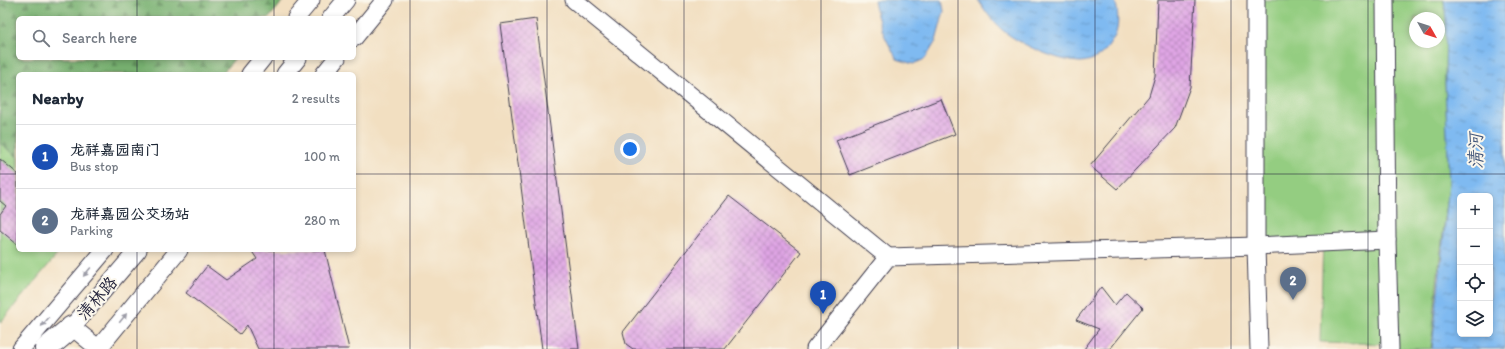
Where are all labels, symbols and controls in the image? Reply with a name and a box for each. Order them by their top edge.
north arrow [1409,12,1445,48]
search box [16,16,356,60]
icon: search [30,27,52,49]
text: Search here [62,29,137,47]
text: Nearby [32,88,84,108]
text: 2 results [292,91,340,106]
water label: 清河 [1465,130,1487,169]
your location [620,139,640,159]
text: 龙祥嘉园南门 [70,141,160,159]
text: 1 [42,149,48,164]
text: 100 m [304,149,340,164]
text: Bus stop [70,159,118,174]
map controls [1457,193,1493,337]
button: + [1457,193,1493,229]
text: 龙祥嘉园公交场站 [70,205,190,223]
text: 2 [42,213,48,228]
text: 280 m [304,213,340,228]
text: Parking [70,223,113,238]
button: − [1457,229,1493,265]
button: locate [1457,265,1493,301]
one-way arrow [82,267,91,278]
pin: 2 [1280,267,1306,300]
street label: 清林路 [73,272,121,324]
pin: 1 [810,281,836,314]
button: layers [1457,301,1493,337]
one-way arrow [119,313,128,324]
one-way arrow [40,316,49,327]

